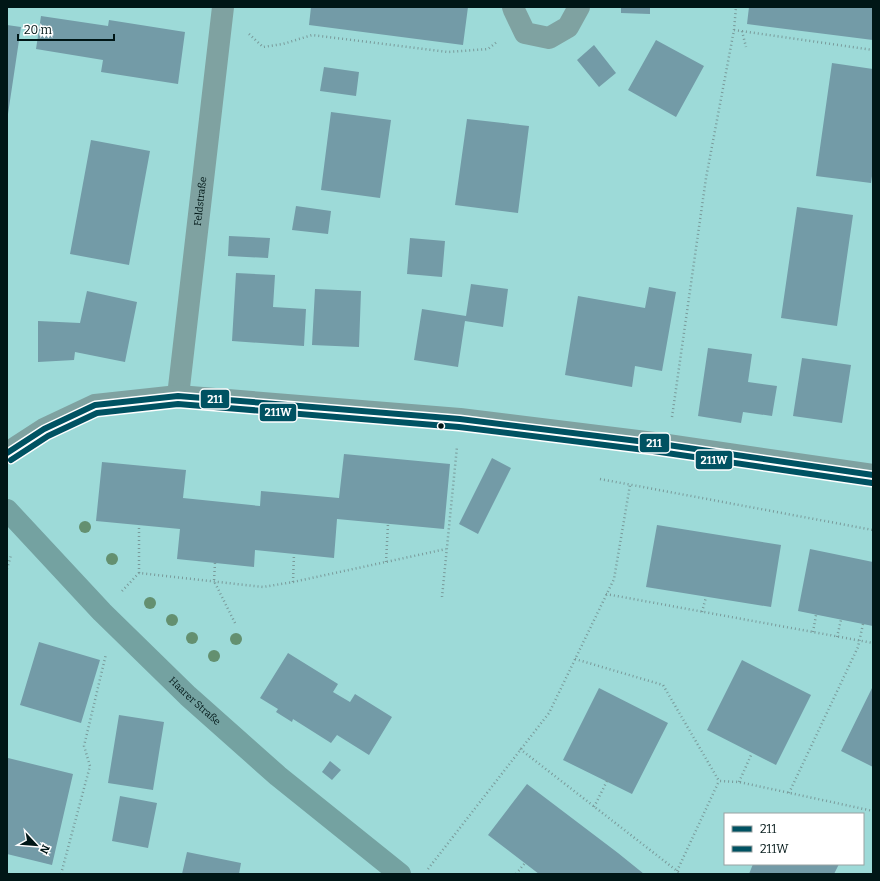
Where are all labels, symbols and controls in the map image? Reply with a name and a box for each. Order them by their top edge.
scale bar [18,16,114,42]
text: 20 m [24,23,53,37]
street label: Feldstraße [192,176,209,227]
line badge: 211 [200,389,230,409]
text: 211 [207,393,223,406]
line badge: 211W [259,403,297,422]
text: 211W [265,406,292,419]
unlabelled marker [436,421,446,431]
line badge: 211 [639,433,670,453]
text: 211 [646,437,662,450]
line badge: 211W [695,450,733,470]
text: 211W [701,454,728,467]
street label: Haarer Straße [166,675,223,728]
legend [724,813,864,865]
text: 211 [760,822,776,836]
north arrow [16,825,56,865]
text: N [37,842,52,856]
text: 211W [760,842,789,856]

